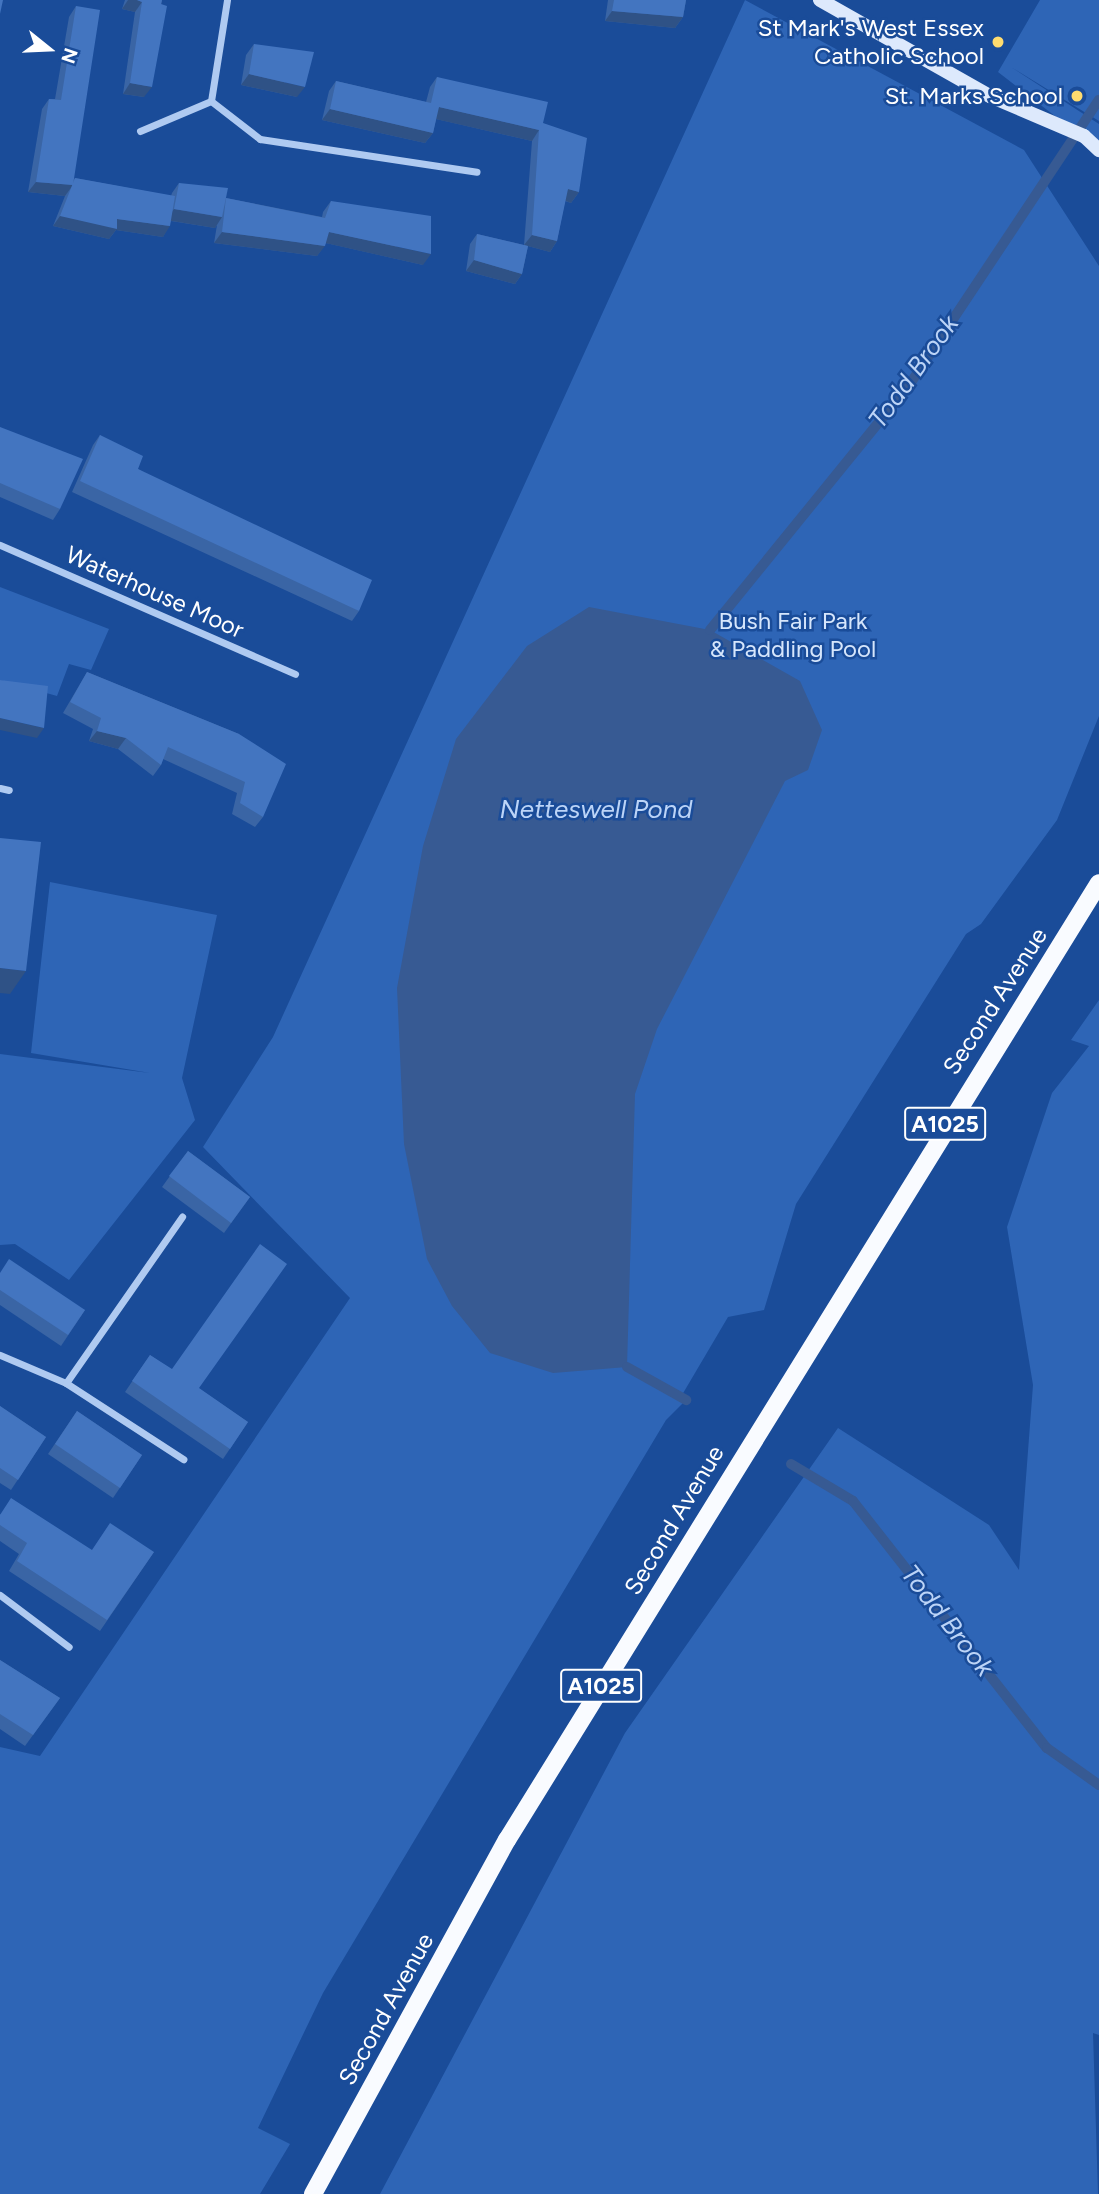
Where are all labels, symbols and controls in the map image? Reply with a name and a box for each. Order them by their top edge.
north arrow [14,14,84,84]
place label: St Mark's West Essex Catholic School [758,14,984,70]
marker: St Mark's West Essex Catholic School [990,34,1006,50]
text: N [56,45,83,66]
place label: St. Marks School [885,82,1063,110]
marker: St. Marks School [1069,88,1085,104]
water label: Todd Brook [862,309,966,435]
street label: Waterhouse Moor [62,540,248,644]
park label: Bush Fair Park & Paddling Pool [710,607,876,663]
water label: Netteswell Pond [500,794,692,826]
street label: Second Avenue [937,922,1053,1080]
road number: A1025 [903,1105,987,1144]
street label: Second Avenue [618,1440,730,1600]
water label: Todd Brook [894,1559,1000,1683]
road number: A1025 [559,1666,643,1706]
street label: Second Avenue [332,1928,440,2090]

